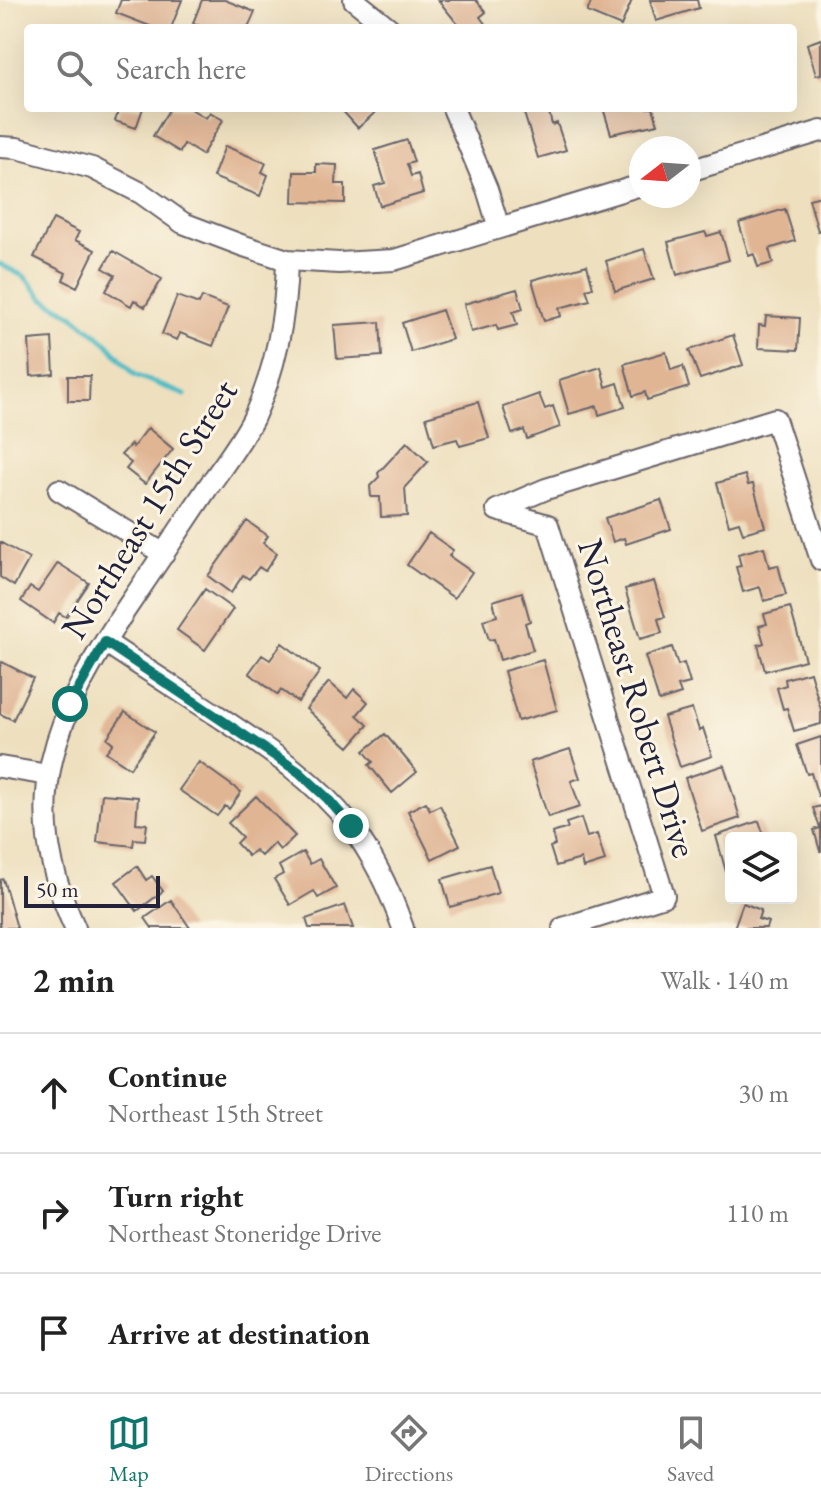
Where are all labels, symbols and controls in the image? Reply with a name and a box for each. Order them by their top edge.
search box [24,24,797,112]
icon: search [52,46,96,90]
text: Search here [116,49,246,88]
north arrow [629,136,701,208]
street label: Northeast 15th Street [50,370,248,648]
street label: Northeast Robert Drive [567,533,709,863]
route start [52,686,88,722]
route end [333,808,369,844]
map controls [725,832,797,904]
button: layers [725,832,797,904]
scale bar [24,872,160,908]
text: 50 m [36,875,79,904]
text: 2 min [32,958,115,1002]
text: Walk · 140 m [661,963,789,997]
text: Continue [108,1057,227,1096]
icon: ahead [32,1071,76,1115]
text: 30 m [739,1076,789,1110]
text: Northeast 15th Street [108,1096,323,1130]
text: Turn right [108,1177,244,1216]
icon: right [32,1191,76,1235]
text: 110 m [726,1196,789,1230]
text: Northeast Stoneridge Drive [108,1216,381,1250]
icon: arrive [32,1311,76,1355]
text: Arrive at destination [108,1314,370,1353]
tab: Map [107,1411,151,1488]
tab: Directions [365,1411,453,1488]
tab: Saved [667,1411,714,1488]

